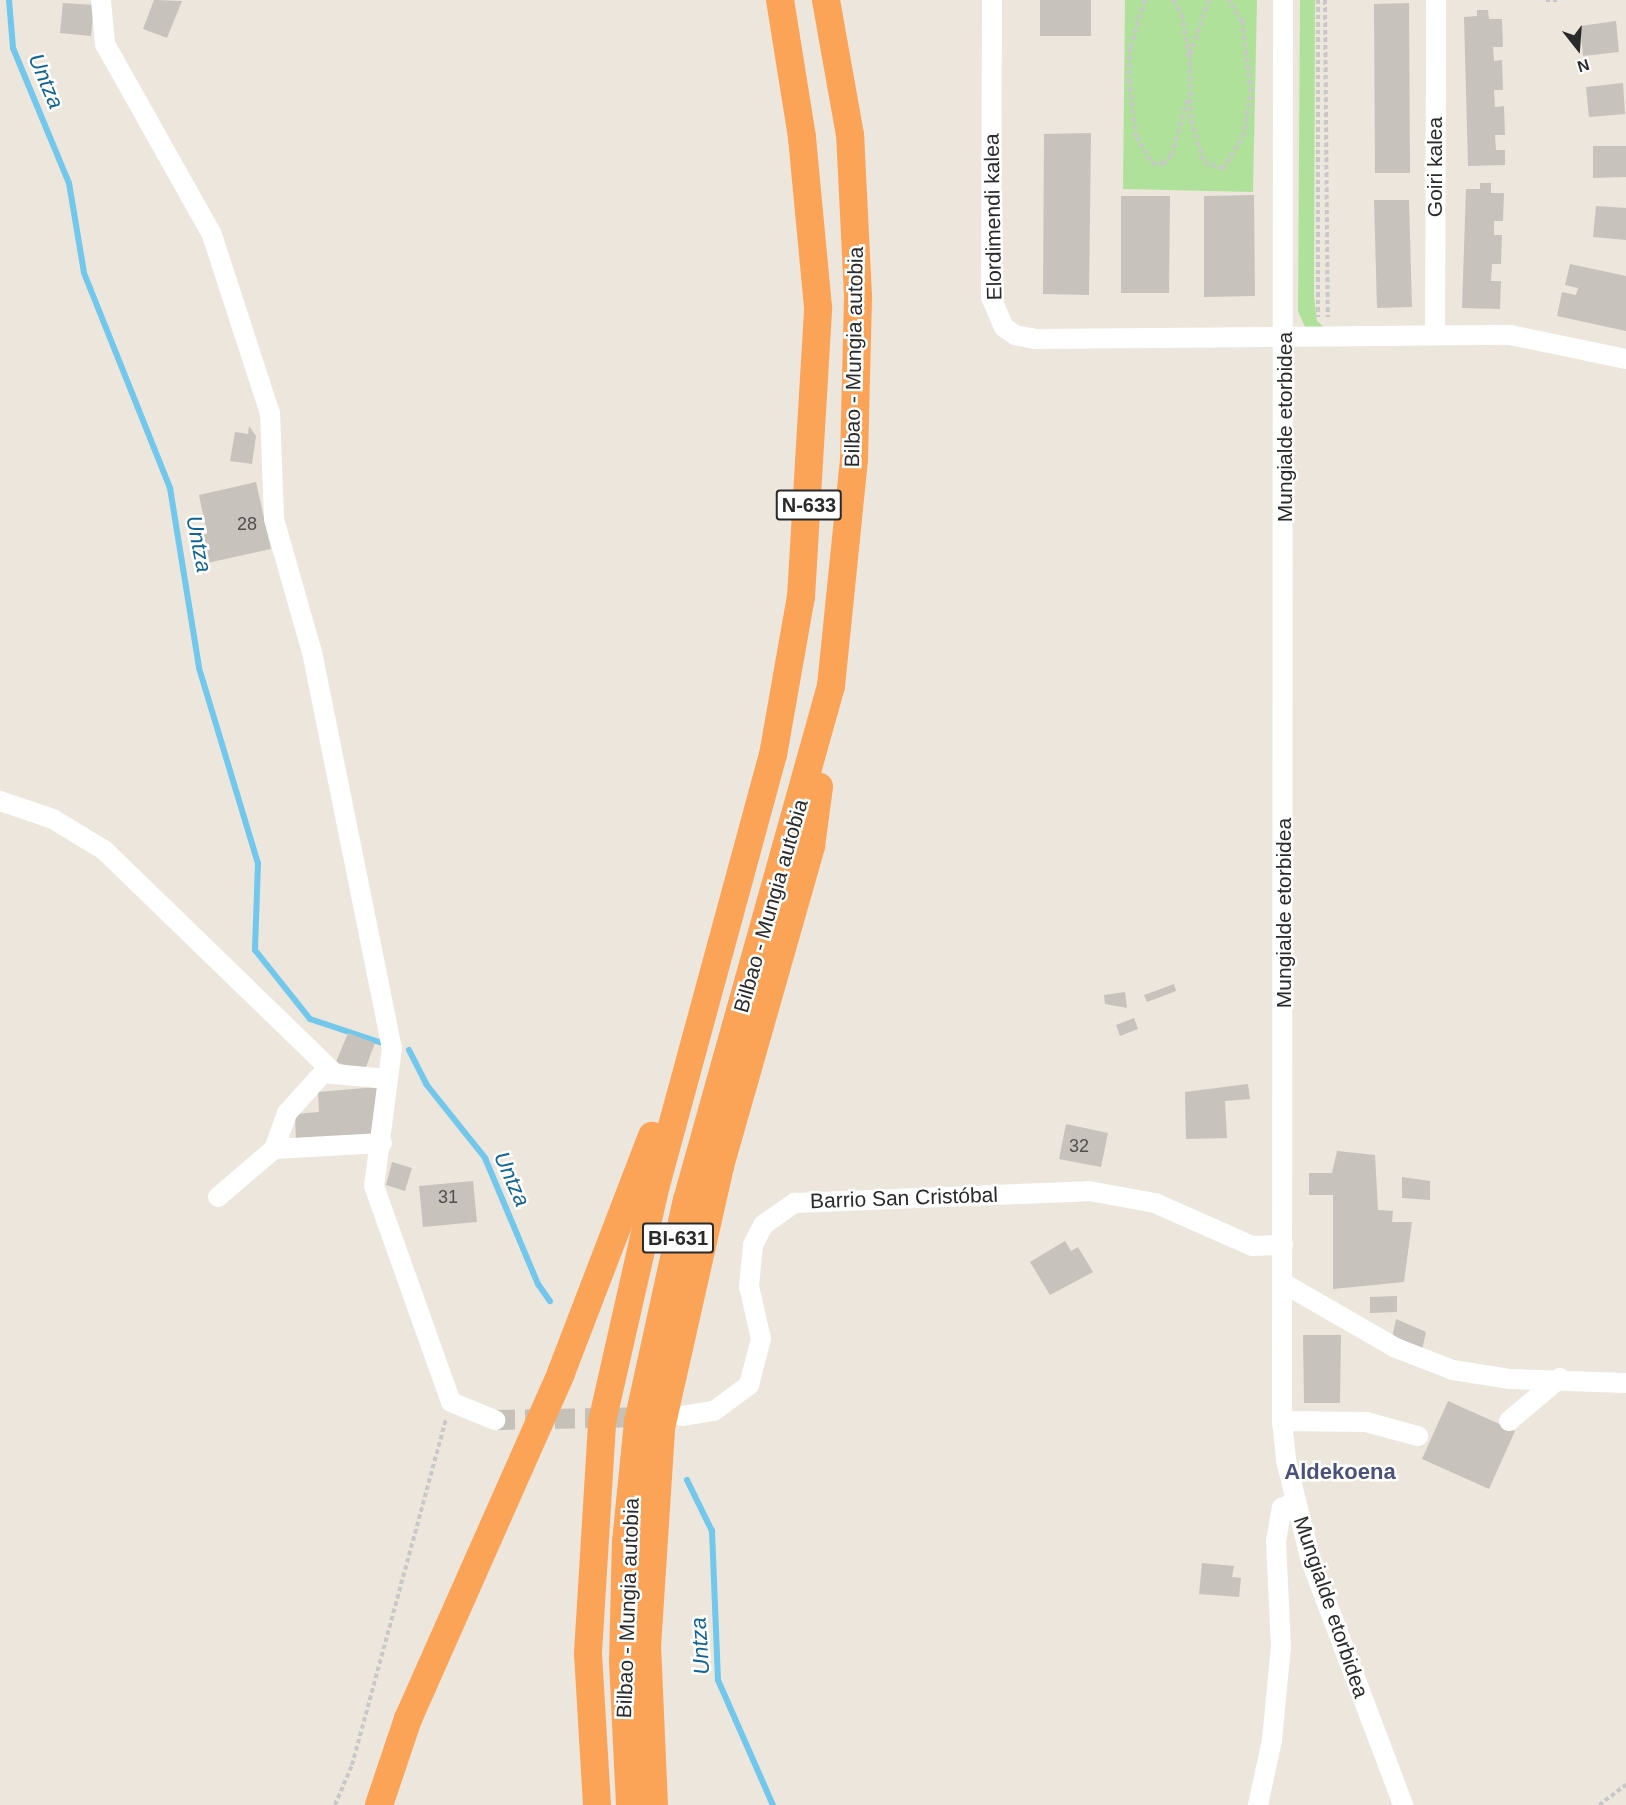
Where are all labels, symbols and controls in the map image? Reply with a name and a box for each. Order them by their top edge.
north arrow [1548,18,1608,78]
water label: Untza [23,49,69,113]
text: N [1575,56,1591,76]
street label: Goiri kalea [1422,117,1448,217]
street label: Elordimendi kalea [979,133,1007,301]
street label: Bilbao - Mungia autobia [839,246,869,468]
street label: Mungialde etorbidea [1272,332,1298,522]
road number: N-633 [774,488,844,522]
water label: Untza [181,513,217,575]
house number: 28 [237,513,257,535]
street label: Bilbao - Mungia autobia [728,796,814,1016]
street label: Mungialde etorbidea [1271,818,1297,1008]
house number: 32 [1069,1135,1089,1157]
water label: Untza [488,1147,536,1211]
street label: Barrio San Cristóbal [810,1182,998,1214]
house number: 31 [438,1186,458,1208]
road number: BI-631 [640,1221,716,1255]
district label: Aldekoena [1284,1459,1396,1485]
street label: Bilbao - Mungia autobia [612,1497,644,1719]
street label: Mungialde etorbidea [1288,1513,1374,1701]
water label: Untza [685,1616,715,1676]

